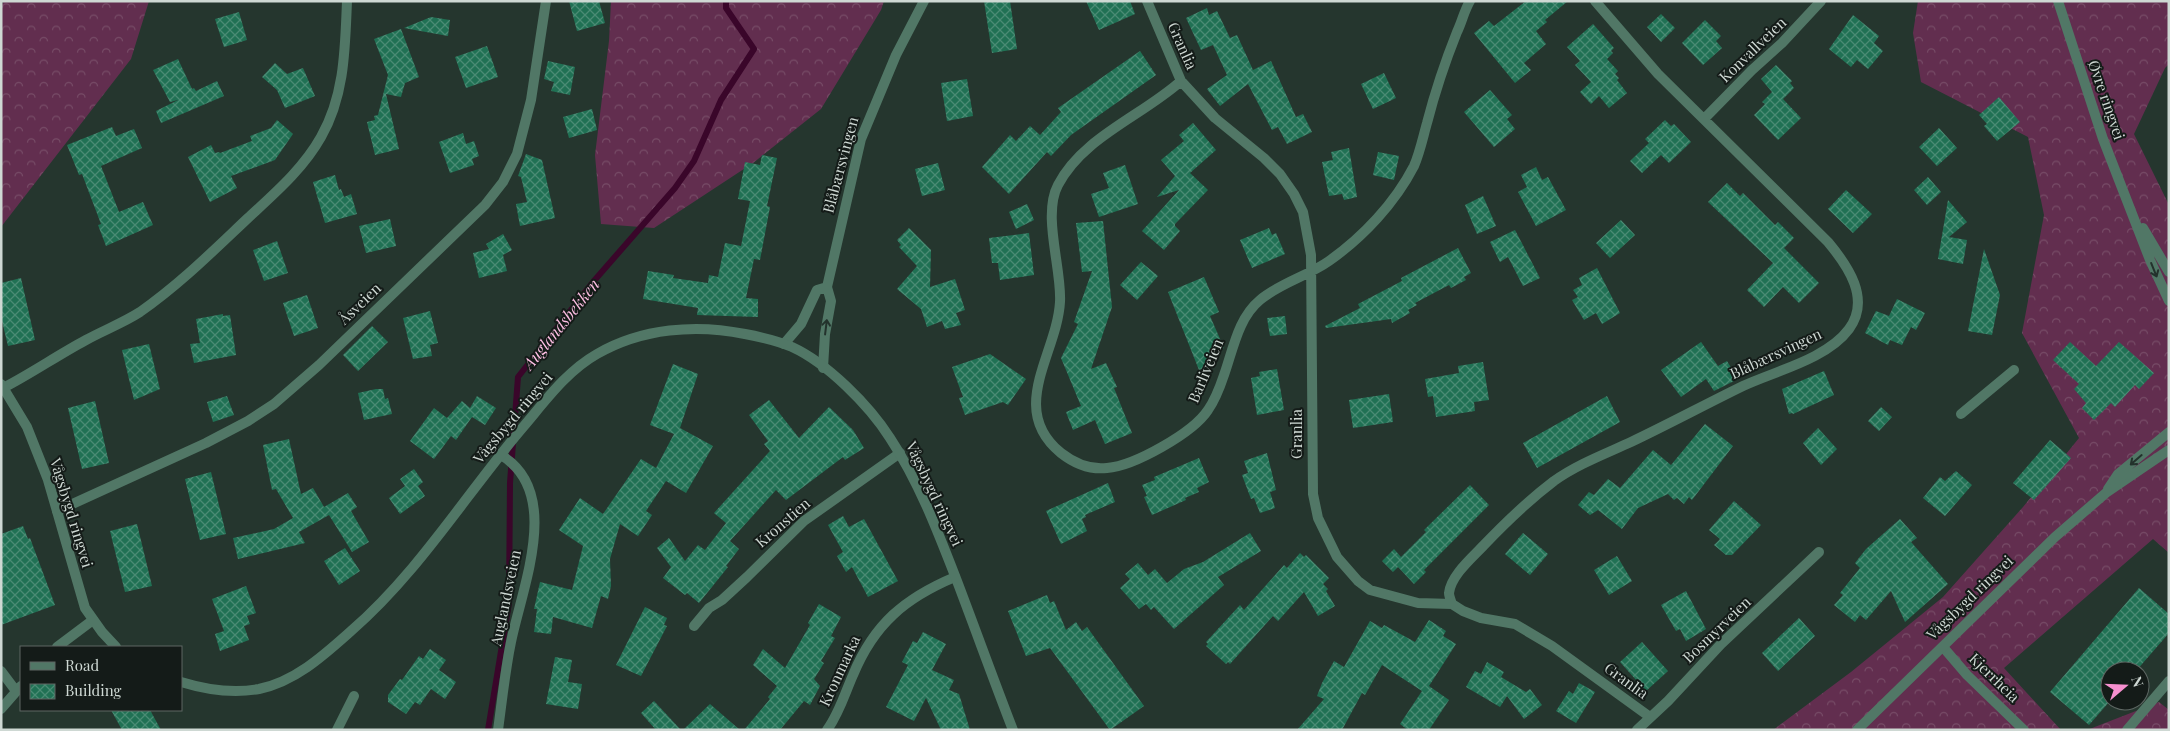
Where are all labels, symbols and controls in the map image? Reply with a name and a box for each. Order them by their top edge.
street label: Konvallveien [1714,12,1790,86]
street label: Granlia [1164,19,1202,73]
street label: Øvre ringvei [2084,57,2130,143]
street label: Blåbærsvingen [818,114,862,215]
one-way arrow [2150,262,2159,277]
water label: Auglandsbekken [516,274,604,375]
street label: Åsveien [333,278,385,329]
one-way arrow [821,320,831,336]
street label: Blåbærsvingen [1727,323,1825,383]
street label: Barliveien [1183,336,1228,406]
street label: Vågsbygd ringvei [467,367,557,468]
street label: Granlia [1286,409,1306,459]
street label: Vågsbygd ringvei [901,437,968,550]
street label: Vågsbygd ringvei [46,455,98,570]
one-way arrow [2130,455,2143,466]
street label: Kronstien [751,493,814,552]
street label: Auglandsveien [485,548,525,649]
street label: Vågsbygd ringvei [1921,550,2017,645]
street label: Bosmyrveien [1678,592,1755,667]
street label: Kronmarka [814,631,864,709]
legend [20,646,182,711]
street label: Kjerrheia [1965,648,2025,707]
text: Road [65,655,99,675]
street label: Granlia [1601,657,1653,703]
north arrow [2100,661,2150,711]
text: N [2127,674,2148,689]
text: Building [65,680,122,700]

